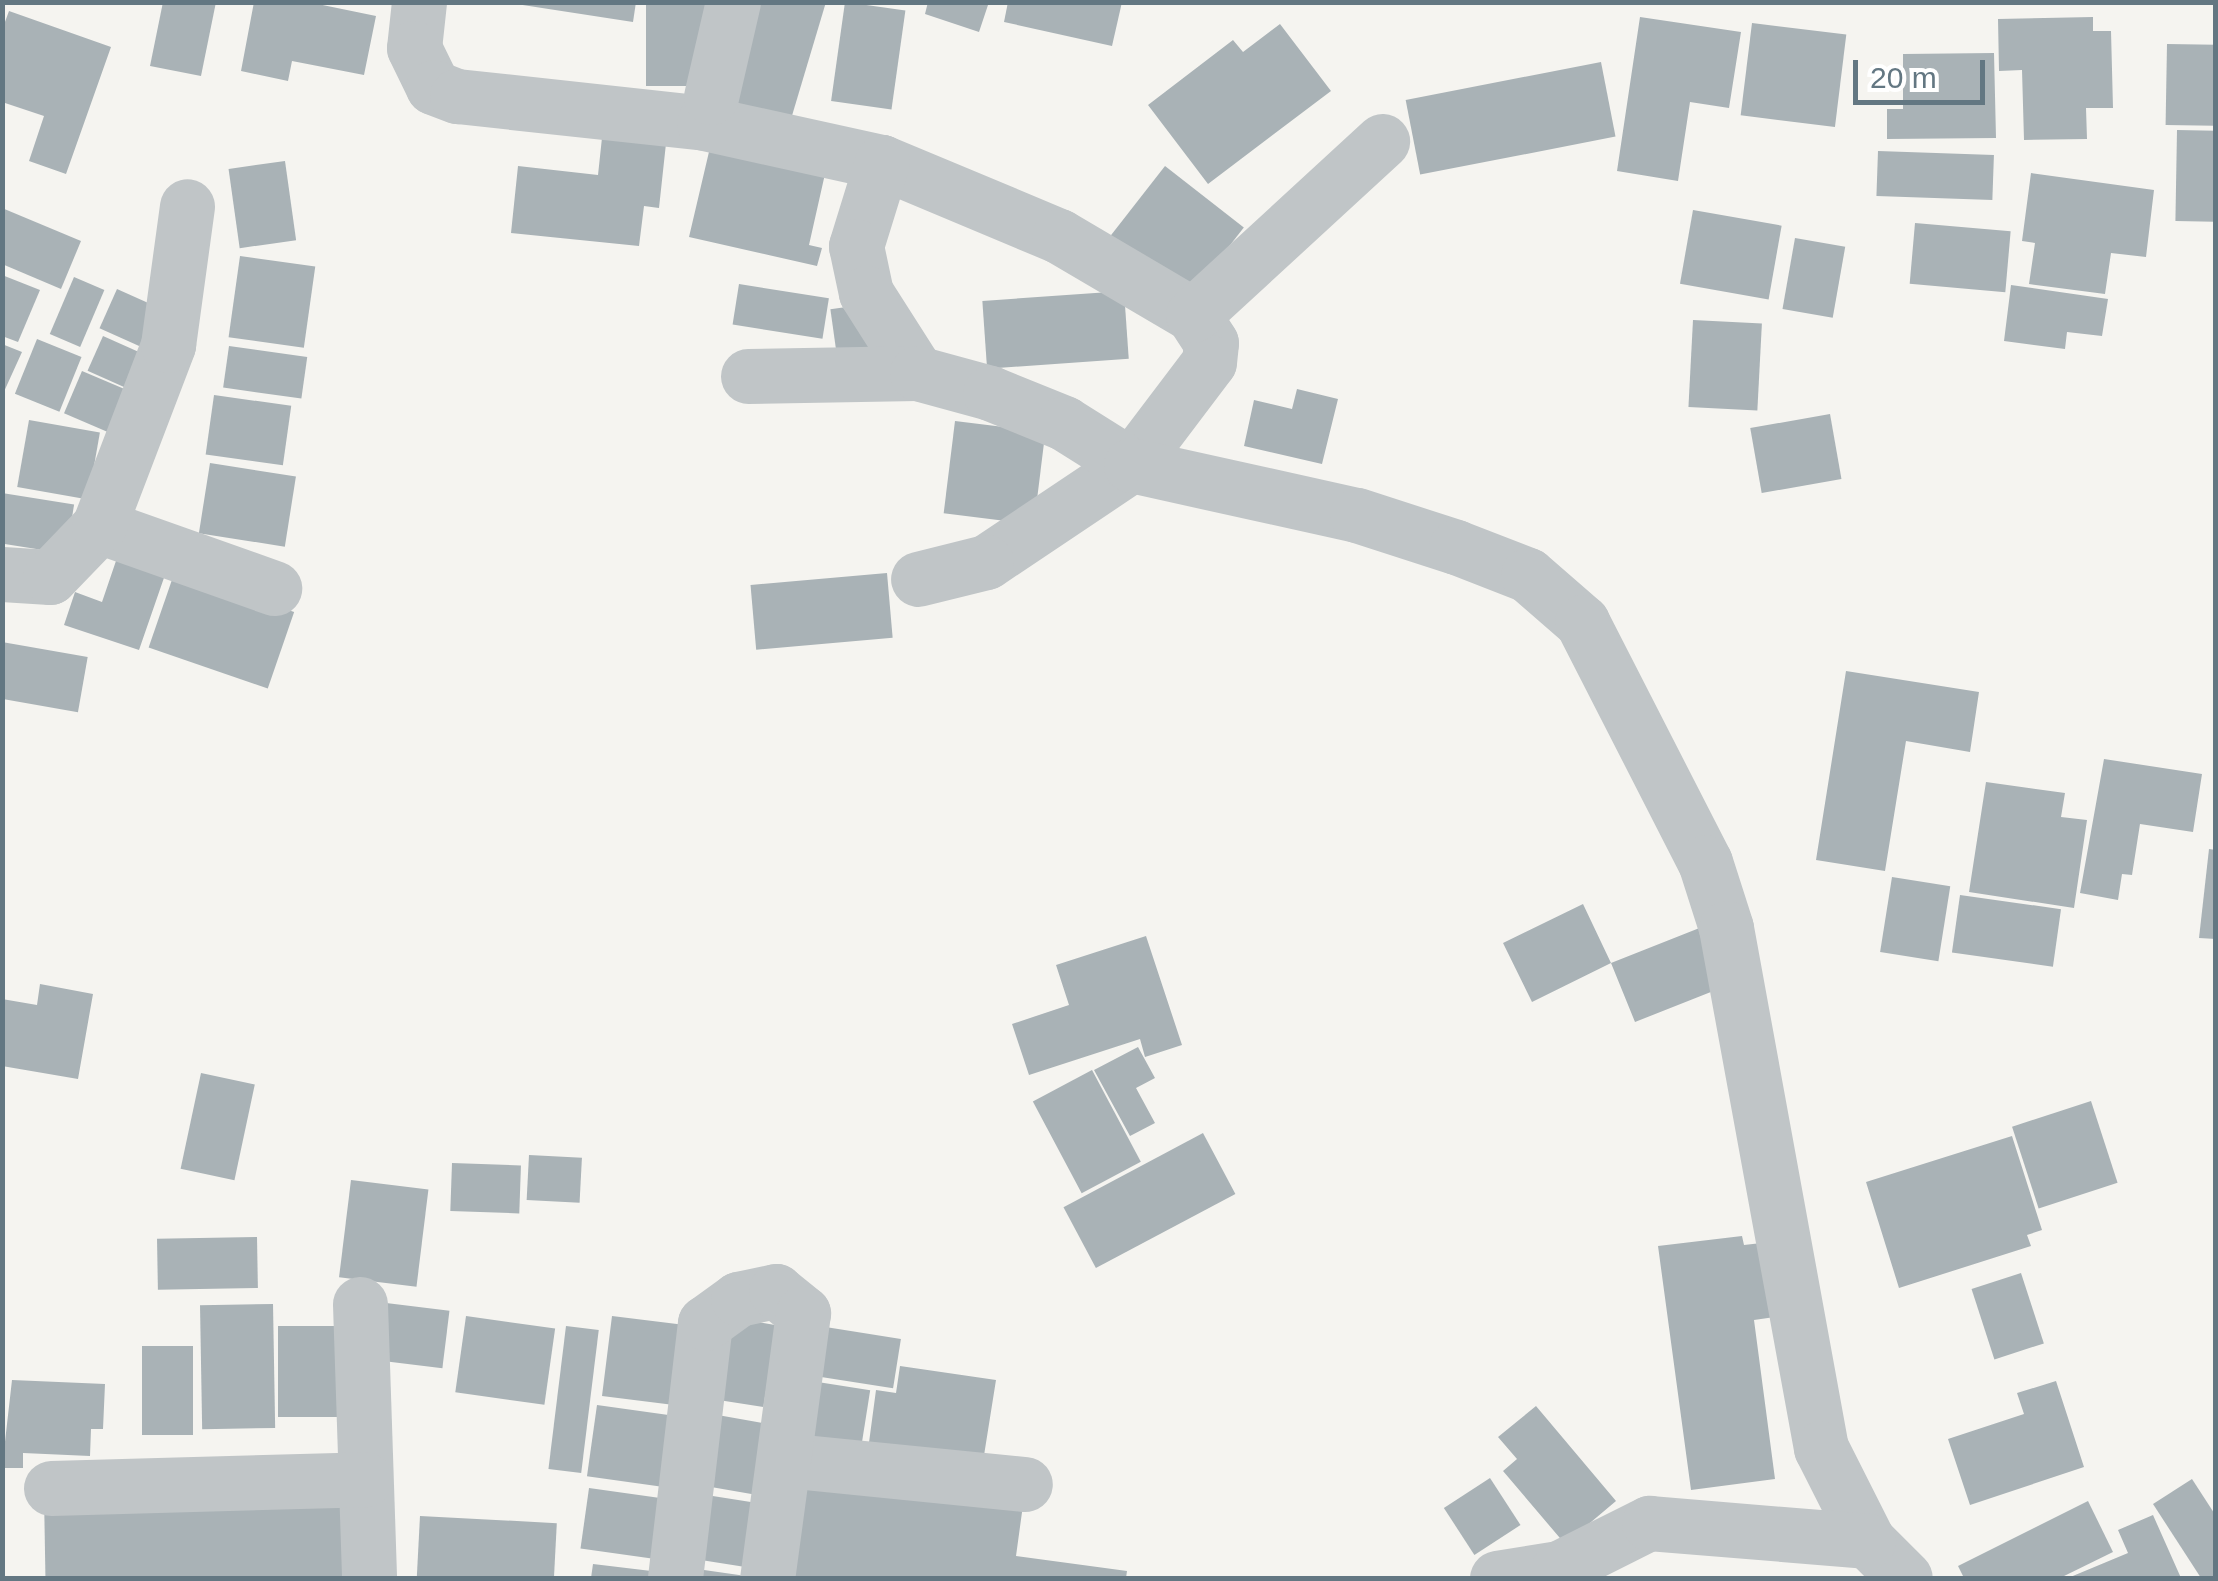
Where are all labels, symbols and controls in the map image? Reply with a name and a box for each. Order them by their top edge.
scale bar [1858,40,1990,102]
text: 20 m [1870,61,1937,94]

